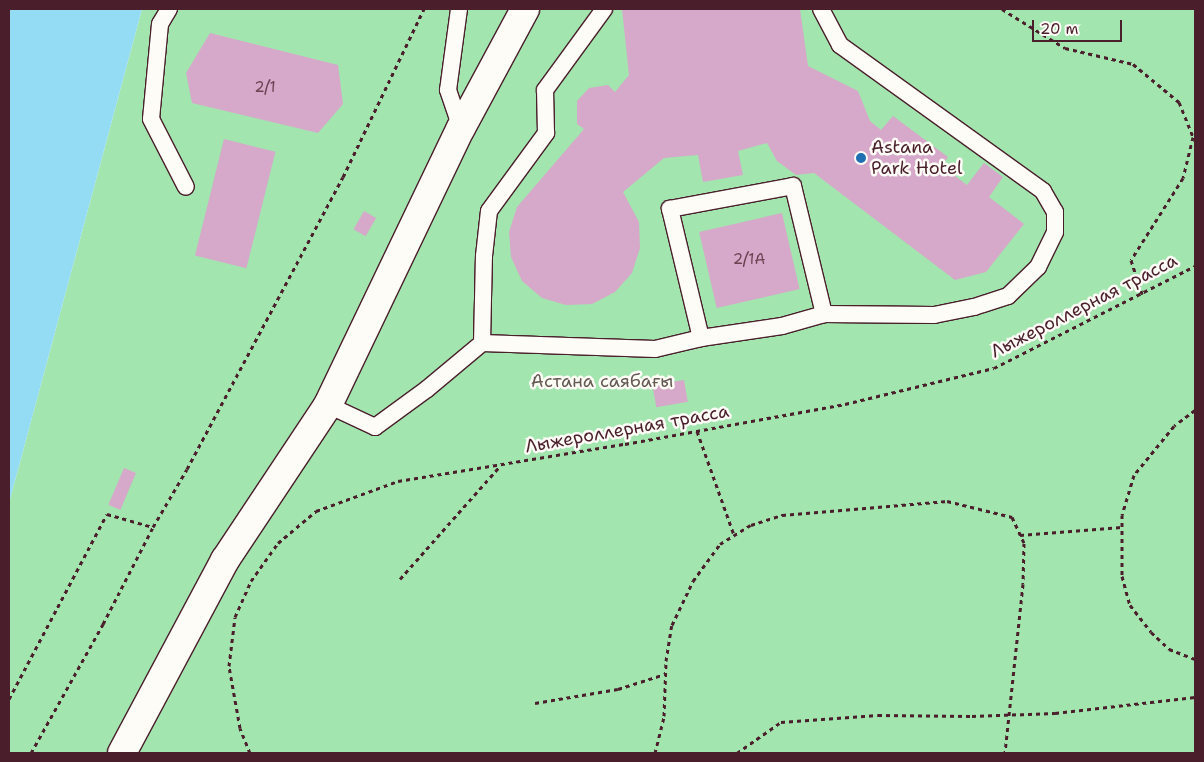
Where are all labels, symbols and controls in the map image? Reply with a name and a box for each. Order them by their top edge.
scale bar [1034,10,1124,42]
text: 20 m [1040,19,1079,39]
house number: 2/1 [254,79,276,97]
place label: Astana Park Hotel [871,137,962,180]
marker: Astana Park Hotel [855,152,867,164]
street label: Лыжероллерная трасса [987,250,1181,362]
house number: 2/1А [733,251,765,269]
park label: Астана саябағы [531,370,673,392]
street label: Лыжероллерная трасса [523,400,731,458]

